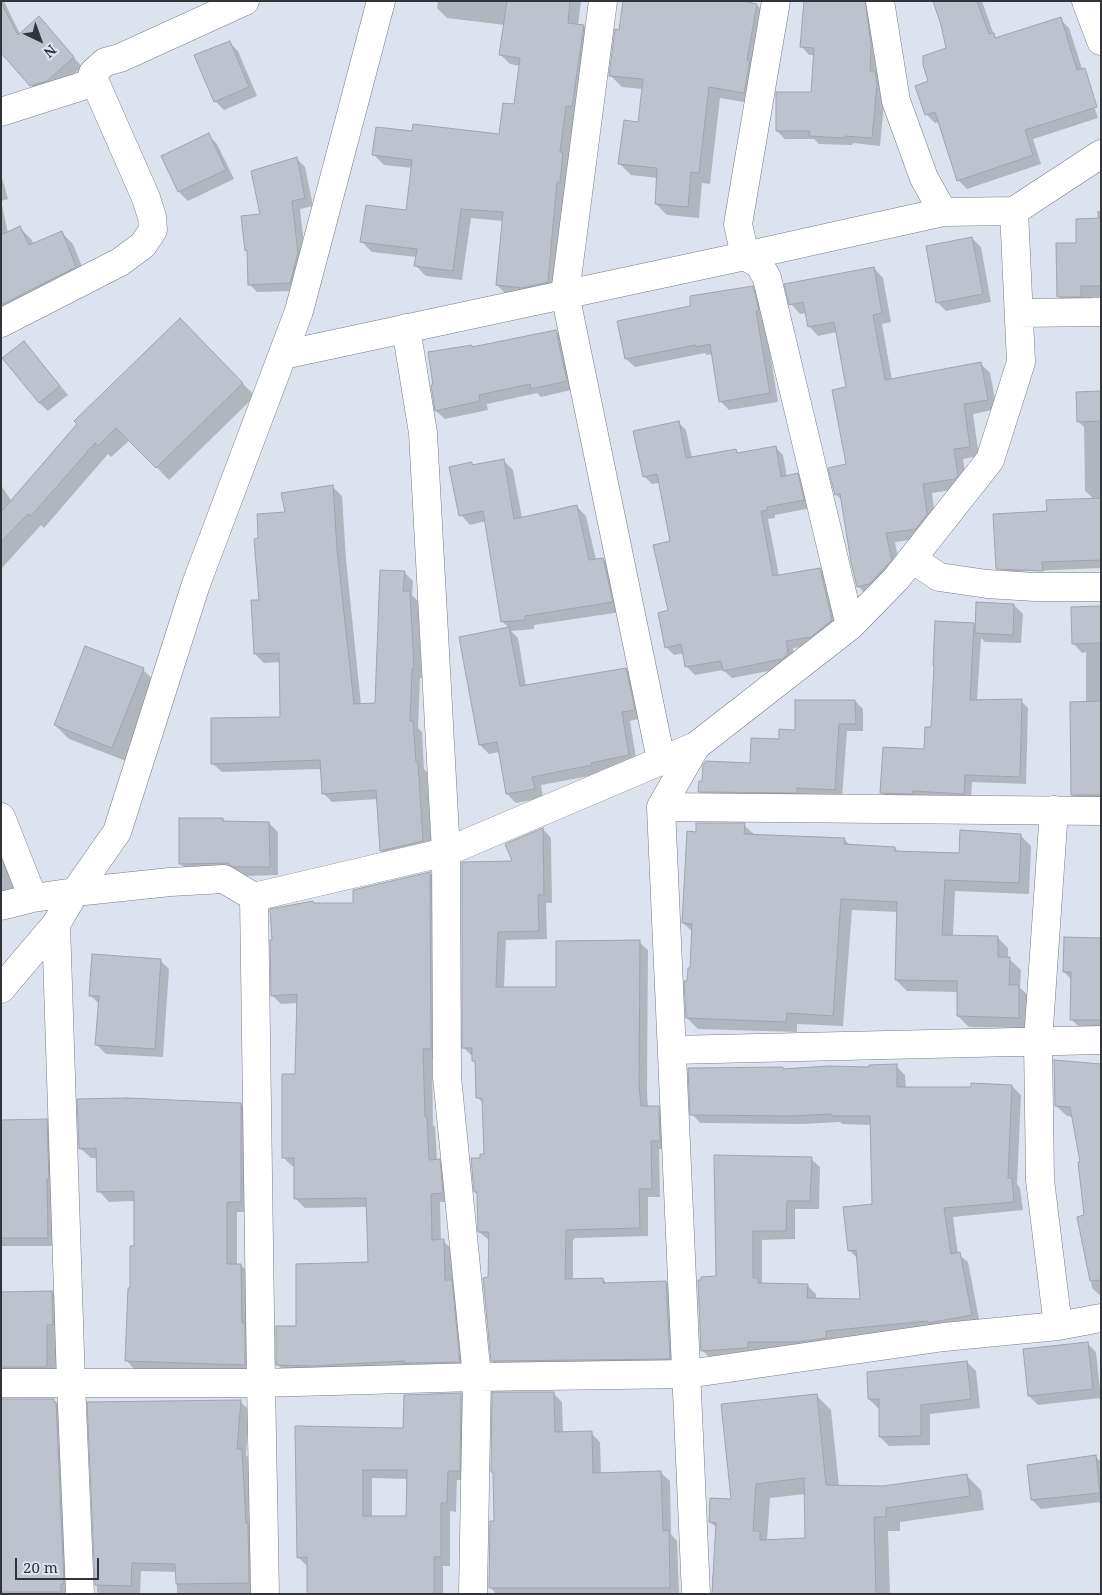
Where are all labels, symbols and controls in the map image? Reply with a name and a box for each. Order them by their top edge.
north arrow [15,15,65,65]
text: N [40,41,61,62]
scale bar [18,1548,101,1580]
text: 20 m [23,1557,58,1577]

